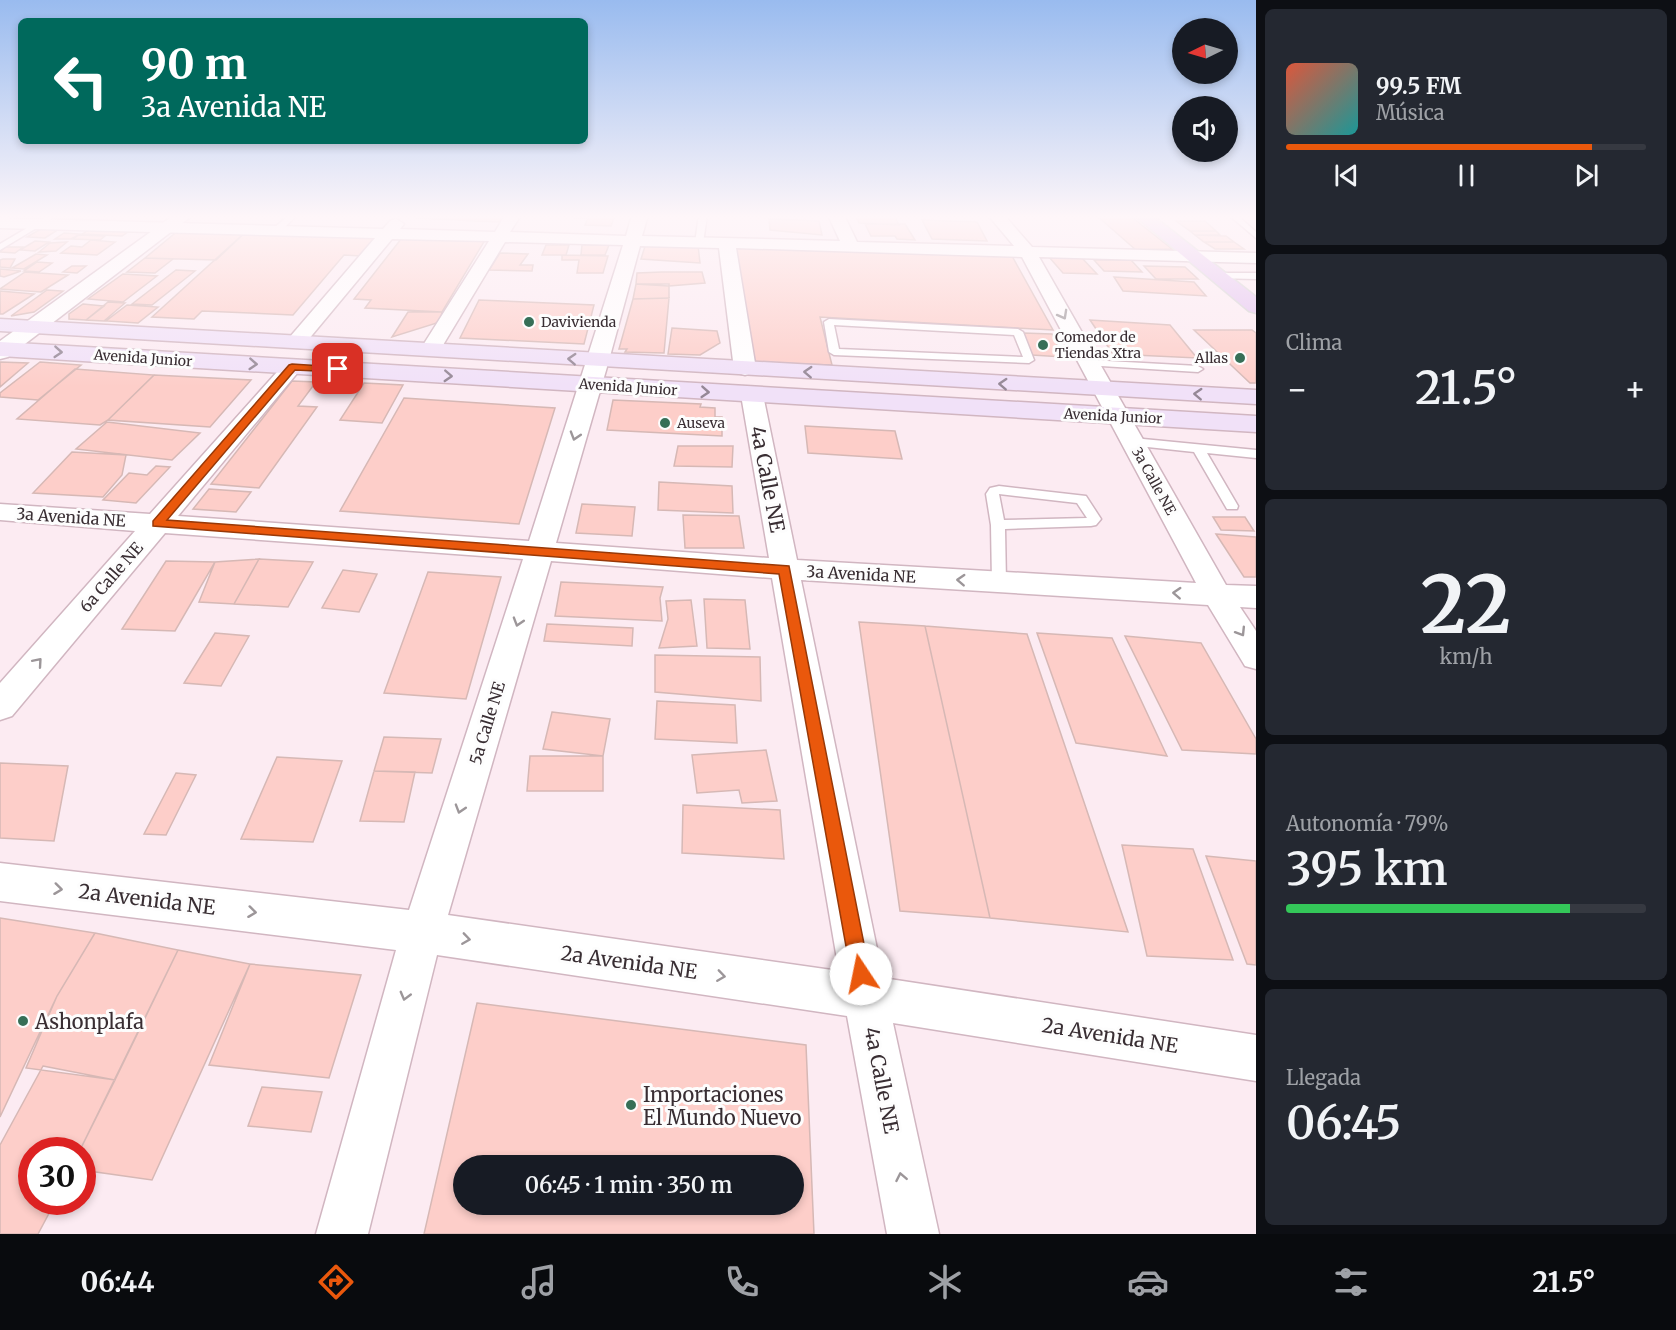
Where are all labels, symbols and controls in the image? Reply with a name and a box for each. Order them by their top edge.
north arrow [1172,18,1238,84]
map controls [1172,18,1238,162]
text: 90 m [141,38,247,90]
icon: left [42,42,120,120]
text: 99.5 FM [1376,72,1461,100]
text: 3a Avenida NE [141,90,326,124]
button: sound [1172,96,1238,162]
text: Música [1376,100,1445,125]
icon: previous [1330,159,1363,192]
icon: pause [1450,159,1483,192]
icon: next [1570,159,1603,192]
one-way arrow [1056,309,1067,319]
place label: Davivienda [541,313,617,331]
marker: Davivienda [522,315,536,329]
place label: Comedor de Tiendas Xtra [1055,328,1142,362]
text: Clima [1286,330,1342,355]
marker: Comedor de Tiendas Xtra [1036,338,1050,352]
pin [312,343,363,394]
one-way arrow [54,346,63,359]
street label: Avenida Junior [92,346,193,370]
place label: Allas [1194,349,1228,367]
marker: Allas [1233,351,1247,365]
icon: arrive [321,352,354,385]
one-way arrow [567,352,576,365]
one-way arrow [249,358,258,371]
text: 21.5° [1415,360,1517,416]
one-way arrow [804,366,813,379]
one-way arrow [443,369,452,382]
text: − [1286,369,1308,410]
text: + [1624,369,1646,410]
street label: Avenida Junior [577,375,678,399]
one-way arrow [998,377,1007,390]
one-way arrow [701,385,710,398]
one-way arrow [1193,388,1202,401]
street label: Avenida Junior [1062,404,1163,428]
place label: Auseva [676,414,726,432]
marker: Auseva [658,416,672,430]
street label: 4a Calle NE [745,424,791,535]
one-way arrow [570,430,583,441]
street label: 3a Calle NE [1128,444,1180,518]
street label: 3a Avenida NE [16,503,127,531]
street label: 6a Calle NE [75,537,147,616]
text: 22 [1421,556,1511,654]
street label: 3a Avenida NE [806,561,917,587]
one-way arrow [956,574,965,587]
one-way arrow [1172,586,1181,599]
one-way arrow [513,616,525,627]
one-way arrow [1233,626,1245,636]
text: km/h [1440,644,1492,669]
one-way arrow [31,658,42,669]
street label: 5a Calle NE [465,678,509,767]
one-way arrow [455,803,468,814]
text: Autonomía · 79% [1286,811,1448,836]
text: 395 km [1286,841,1448,897]
street label: 2a Avenida NE [77,878,217,920]
one-way arrow [54,882,63,895]
one-way arrow [247,905,256,918]
one-way arrow [461,932,471,944]
street label: 2a Avenida NE [559,940,699,984]
position arrow [829,942,893,1006]
one-way arrow [717,969,726,981]
one-way arrow [400,991,413,1001]
place label: Ashonplafa [34,1009,144,1034]
street label: 2a Avenida NE [1040,1012,1180,1058]
marker: Ashonplafa [16,1014,30,1028]
street label: 4a Calle NE [859,1025,905,1136]
text: Llegada [1286,1065,1361,1090]
place label: Importaciones El Mundo Nuevo [643,1082,802,1130]
text: 06:45 [1286,1095,1401,1151]
marker: Importaciones El Mundo Nuevo [624,1098,638,1112]
speed limit sign: 30 [18,1137,96,1215]
text: 06:45 · 1 min · 350 m [525,1171,732,1199]
one-way arrow [895,1172,908,1182]
icon: directions [315,1261,357,1303]
icon: music [518,1261,560,1303]
icon: phone [721,1261,763,1303]
icon: climate [924,1261,966,1303]
icon: car [1127,1261,1169,1303]
icon: filters [1330,1261,1372,1303]
text: 06:44 [80,1265,154,1299]
text: 21.5° [1533,1265,1595,1299]

